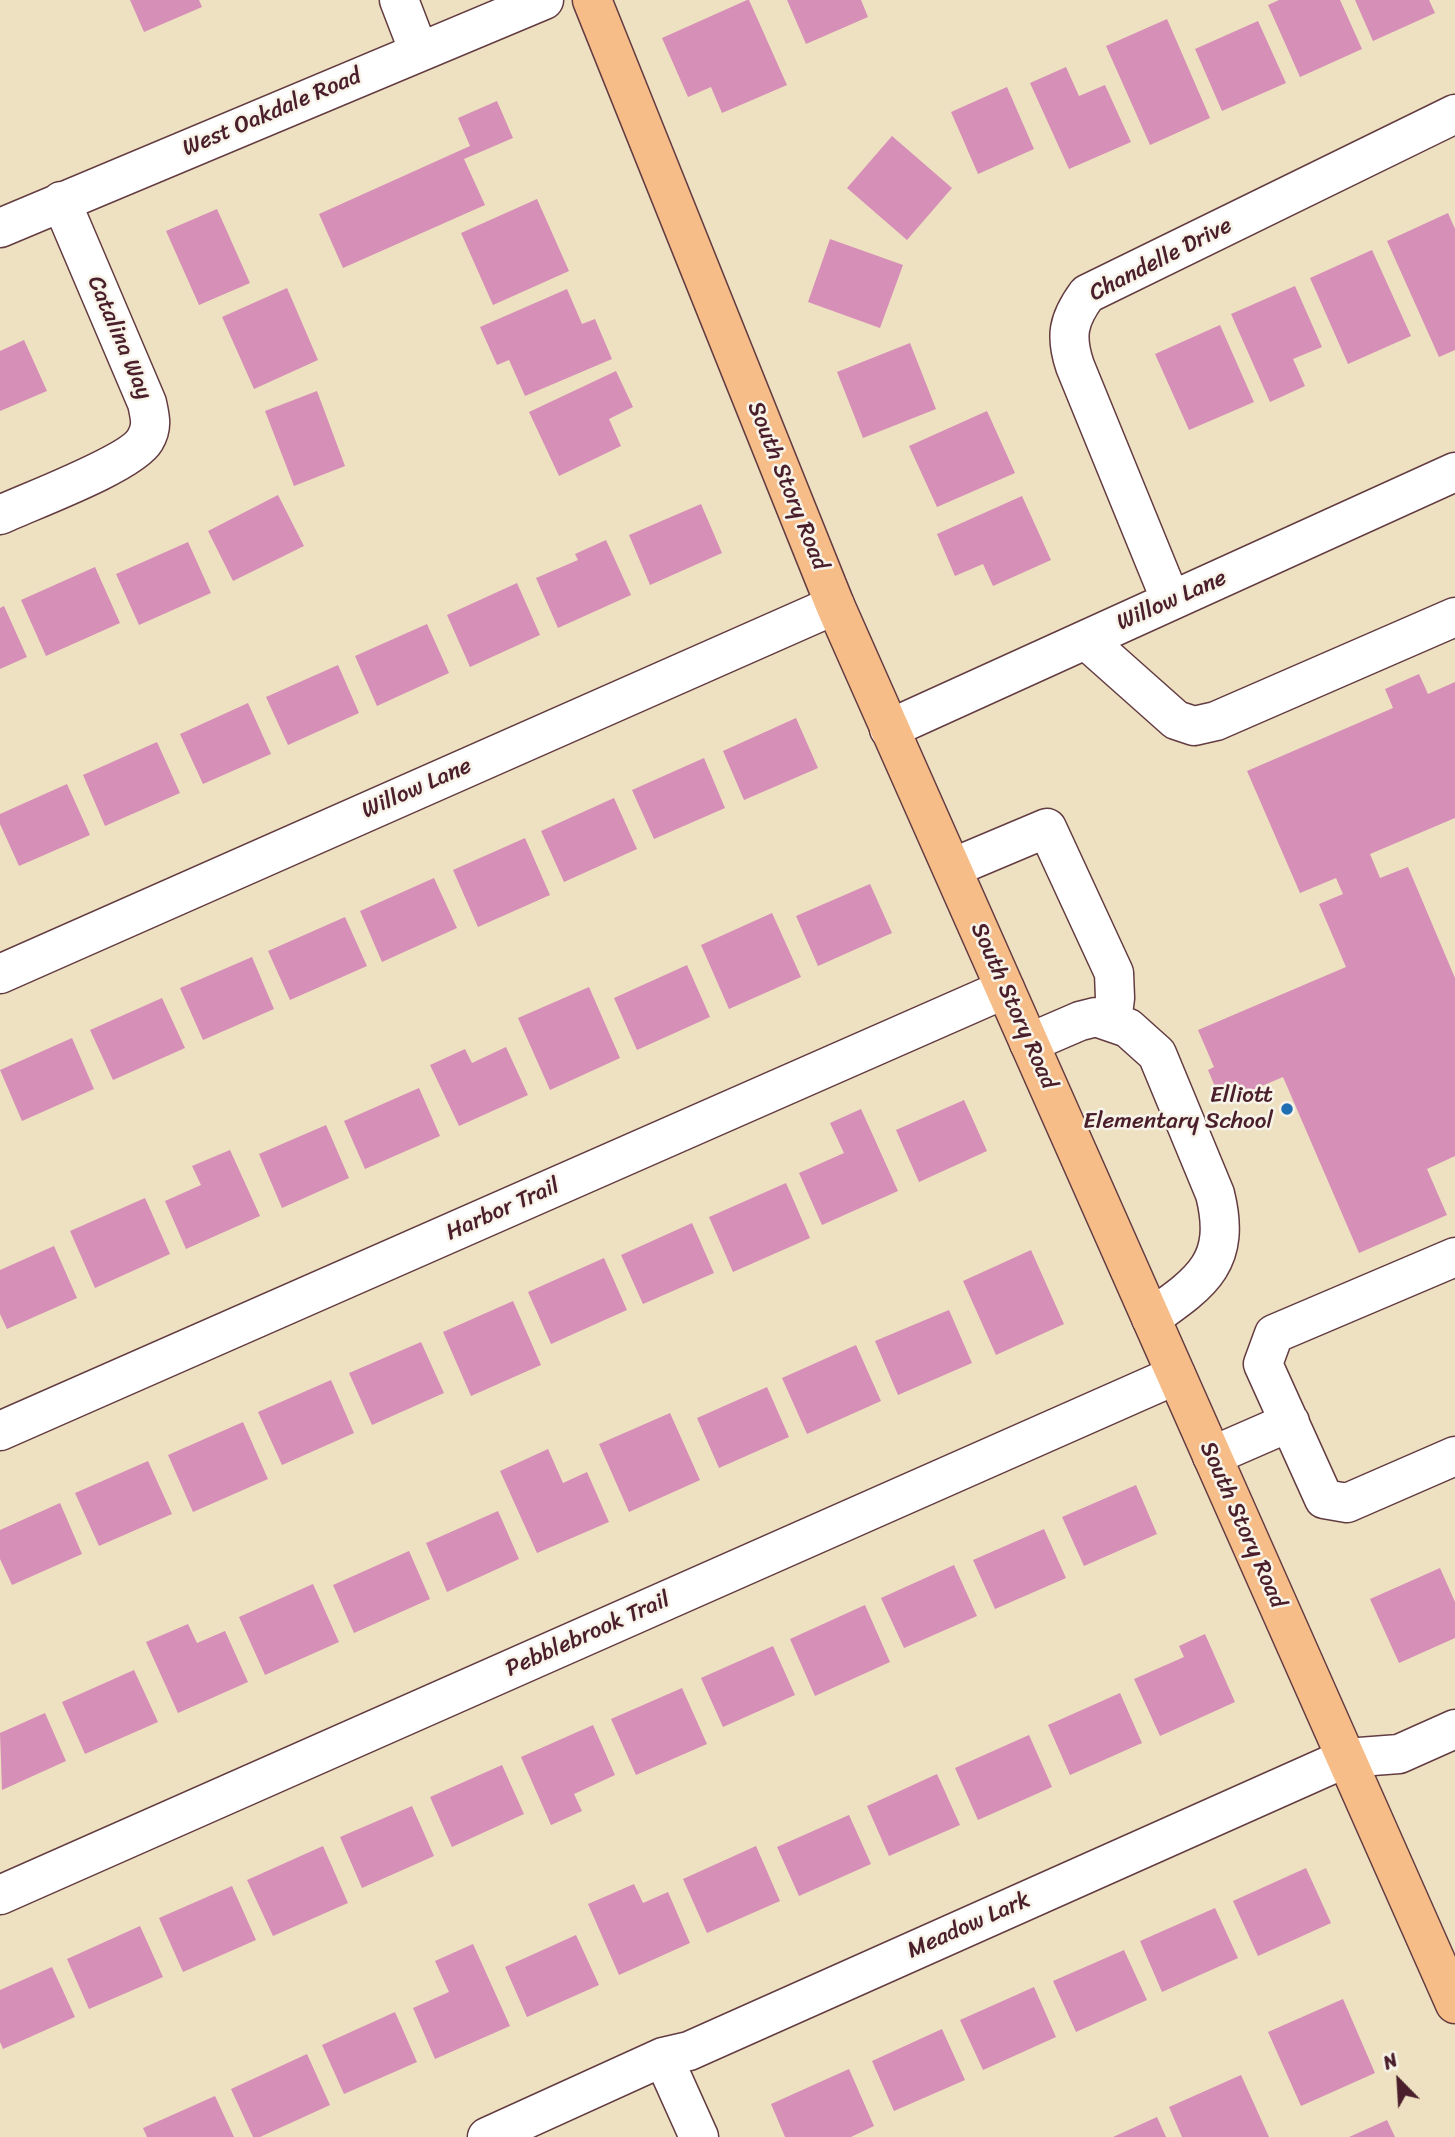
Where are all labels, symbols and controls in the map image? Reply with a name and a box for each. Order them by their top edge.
street label: West Oakdale Road [179,63,365,163]
street label: Chandelle Drive [1085,212,1237,308]
street label: Catalina Way [81,272,157,404]
street label: South Story Road [741,398,833,574]
street label: Willow Lane [1113,565,1231,637]
street label: Willow Lane [358,753,476,825]
street label: South Story Road [964,919,1062,1093]
place label: Elliott Elementary School [1083,1082,1273,1136]
marker: Elliott Elementary School [1279,1101,1295,1117]
street label: Harbor Trail [442,1173,564,1247]
street label: South Story Road [1193,1438,1291,1612]
street label: Pebblebrook Trail [502,1586,674,1684]
street label: Meadow Lark [903,1887,1035,1965]
text: N [1378,2044,1403,2079]
north arrow [1364,2046,1434,2116]

